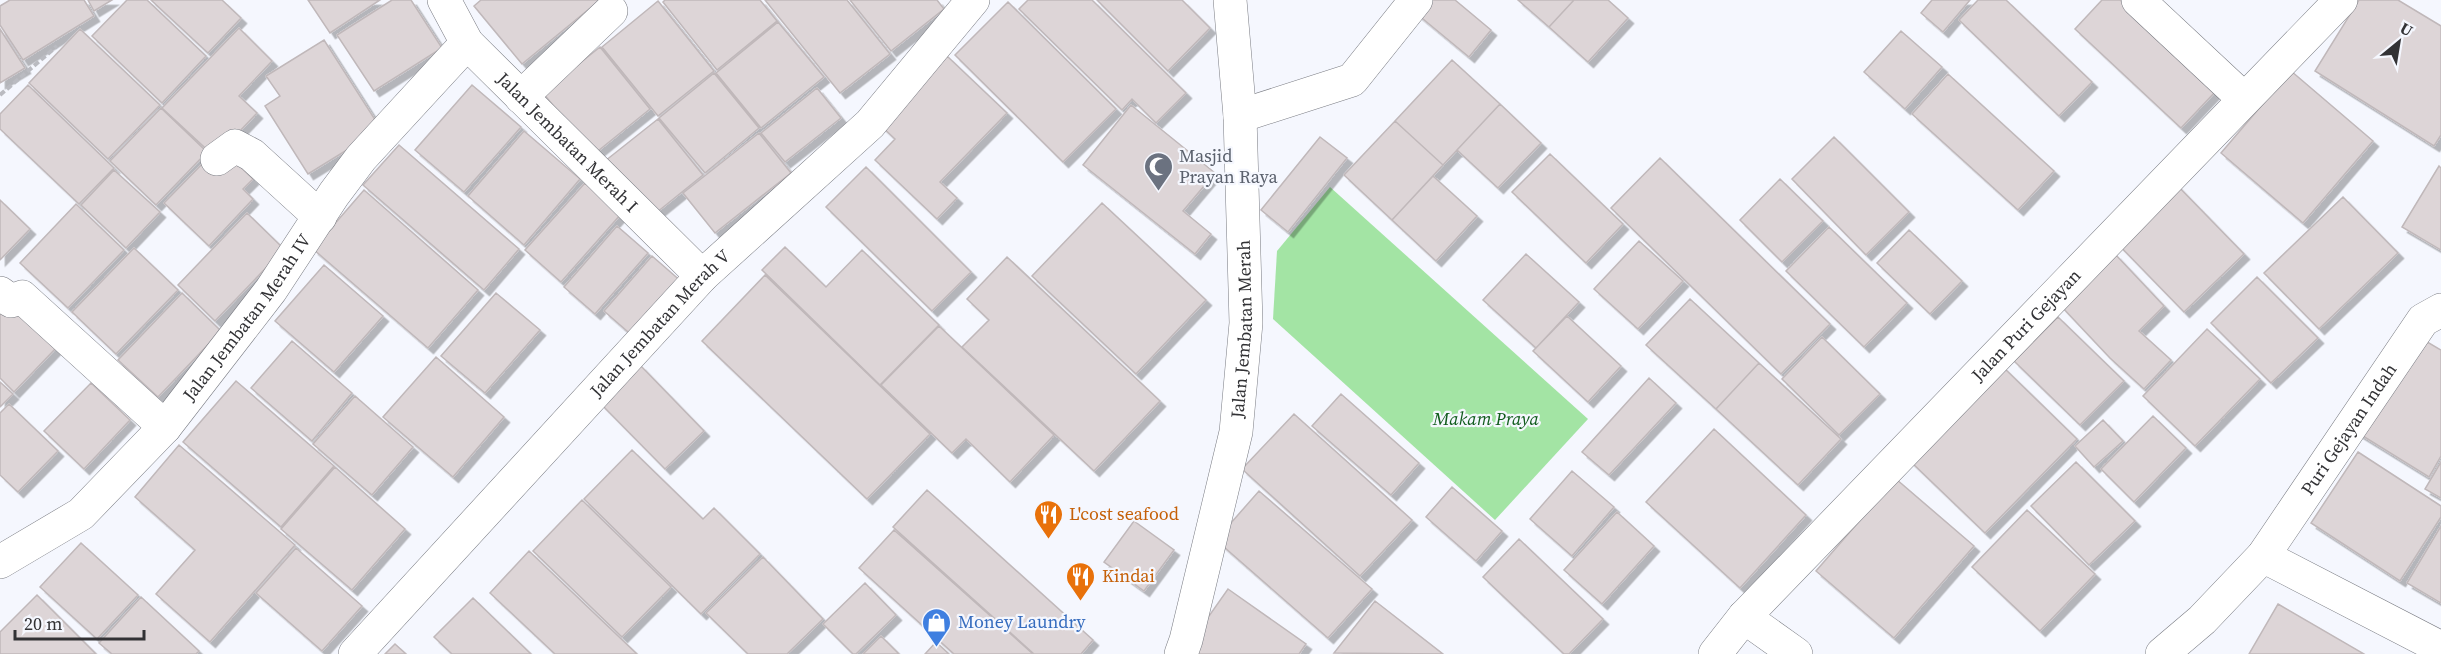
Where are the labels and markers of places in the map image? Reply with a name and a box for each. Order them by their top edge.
place label: Masjid Prayan Raya [1179,143,1279,189]
mosque icon: Masjid Prayan Raya [1142,150,1174,192]
restaurant icon: L'cost seafood [1032,498,1064,540]
place label: L'cost seafood [1069,501,1179,526]
restaurant icon: Kindai [1065,560,1097,602]
place label: Kindai [1102,563,1155,588]
shop icon: Money Laundry [921,606,953,648]
place label: Money Laundry [958,609,1086,634]

